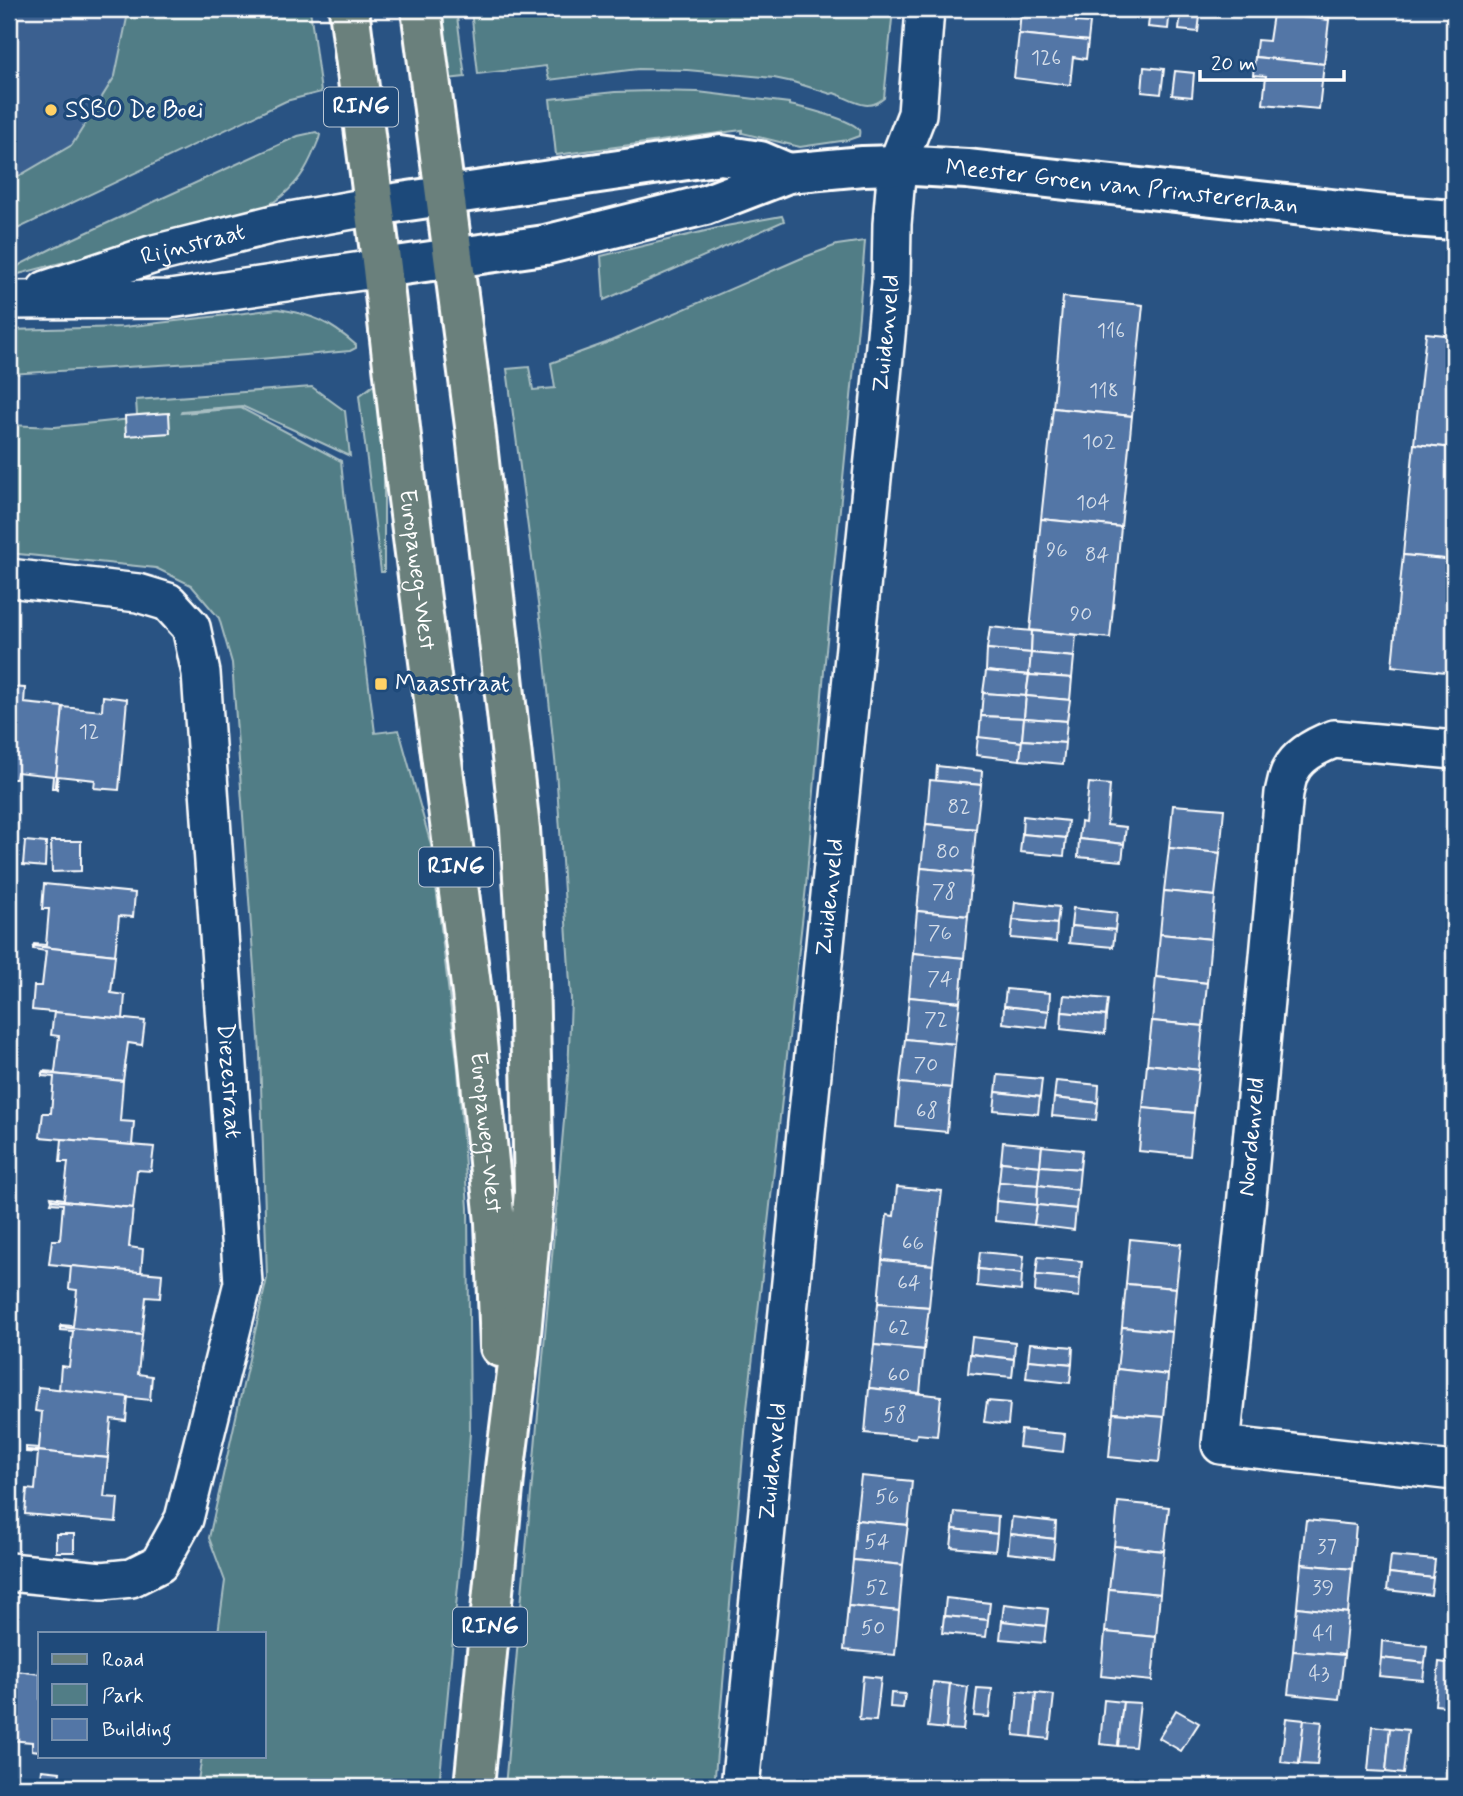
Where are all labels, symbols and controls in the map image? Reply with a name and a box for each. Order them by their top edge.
scale bar [1200,38,1344,82]
house number: 126 [1031,44,1061,72]
text: 20 m [1211,50,1256,78]
road number: RING [324,88,398,127]
place label: SSBO De Boei [65,95,203,126]
marker: SSBO De Boei [43,102,59,118]
street label: Meester Groen van Prinstererlaan [945,152,1300,221]
street label: Rijnstraat [137,216,248,273]
street label: Zuidenveld [865,274,907,394]
house number: 116 [1097,317,1125,345]
house number: 118 [1089,377,1119,405]
house number: 102 [1082,428,1116,456]
street label: Europaweg-West [392,488,443,653]
house number: 104 [1076,489,1110,517]
house number: 96 [1046,536,1068,564]
house number: 84 [1085,541,1110,569]
house number: 90 [1070,600,1092,628]
place label: Maasstraat [395,669,510,700]
marker: Maasstraat [373,676,389,692]
house number: 12 [79,718,99,746]
house number: 82 [948,793,970,821]
street label: Zuidenveld [808,837,851,958]
house number: 80 [936,838,960,866]
road number: RING [419,848,493,887]
house number: 78 [932,878,956,906]
house number: 76 [928,919,952,947]
house number: 74 [927,965,953,993]
house number: 72 [924,1006,948,1034]
street label: Diezestraat [210,1022,249,1140]
street label: Europaweg-West [462,1050,510,1215]
house number: 70 [914,1051,938,1079]
street label: Noordenveld [1231,1076,1273,1198]
house number: 68 [916,1097,938,1125]
house number: 66 [902,1229,924,1257]
house number: 64 [897,1269,921,1297]
house number: 62 [888,1314,910,1342]
house number: 60 [888,1361,910,1389]
street label: Zuidenveld [751,1401,794,1522]
house number: 58 [883,1401,907,1429]
house number: 56 [875,1483,899,1511]
house number: 54 [864,1528,890,1556]
house number: 37 [1317,1533,1337,1561]
house number: 52 [865,1574,889,1602]
house number: 39 [1312,1574,1334,1602]
road number: RING [453,1608,527,1646]
house number: 50 [861,1614,885,1642]
house number: 41 [1312,1620,1334,1648]
legend [38,1632,266,1758]
text: Road [102,1646,144,1674]
house number: 43 [1308,1660,1330,1688]
text: Park [102,1682,144,1710]
text: Building [102,1716,172,1746]

